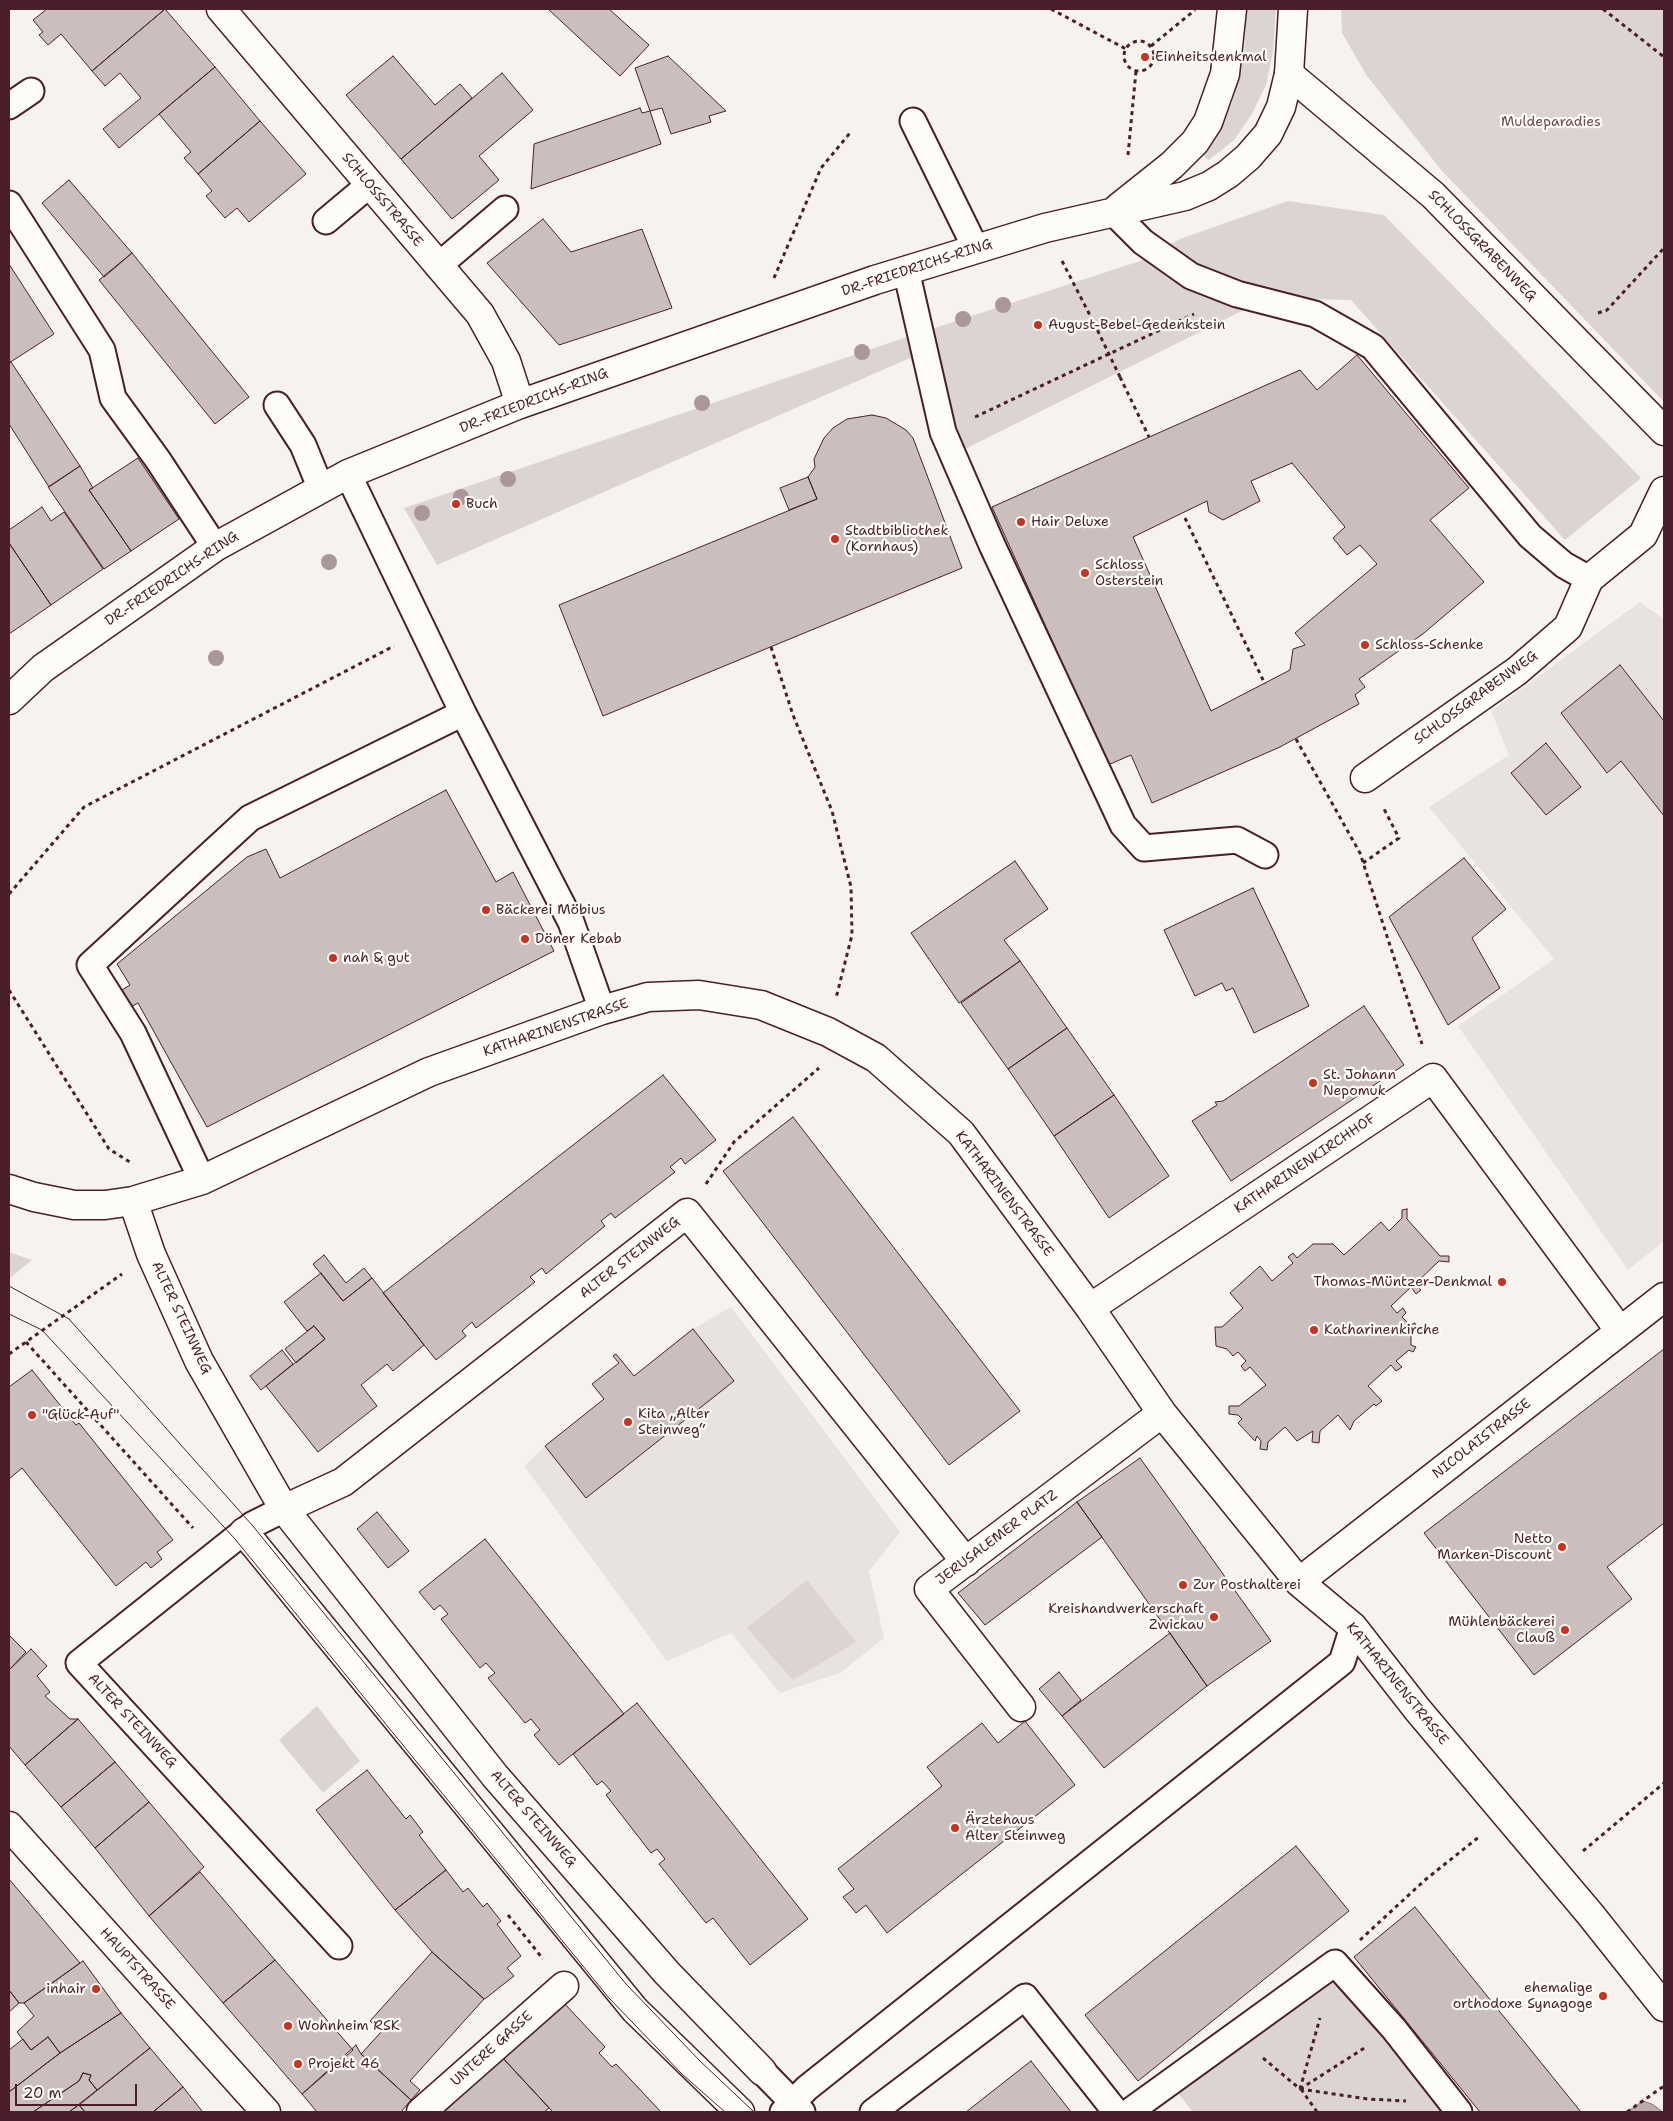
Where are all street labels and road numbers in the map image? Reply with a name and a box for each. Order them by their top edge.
street label: SCHLOSSSTRASSE [338,150,426,250]
street label: SCHLOSSGRABENWEG [1424,187,1540,305]
street label: DR.-FRIEDRICHS-RING [839,236,995,300]
street label: DR.-FRIEDRICHS-RING [457,365,611,437]
street label: DR.-FRIEDRICHS-RING [102,528,242,630]
street label: SCHLOSSGRABENWEG [1411,648,1541,748]
street label: KATHARINENSTRASSE [481,995,631,1061]
street label: KATHARINENKIRCHHOF [1231,1111,1379,1217]
street label: KATHARINENSTRASSE [951,1128,1057,1260]
street label: ALTER STEINWEG [576,1214,684,1302]
street label: ALTER STEINWEG [147,1259,215,1377]
street label: NICOLAISTRASSE [1429,1395,1535,1483]
street label: JERUSALEMER PLATZ [933,1487,1061,1589]
street label: KATHARINENSTRASSE [1342,1619,1452,1749]
street label: ALTER STEINWEG [84,1670,180,1772]
street label: ALTER STEINWEG [486,1767,580,1871]
street label: HAUPTSTRASSE [96,1925,178,2013]
street label: UNTERE GASSE [448,2008,536,2090]

